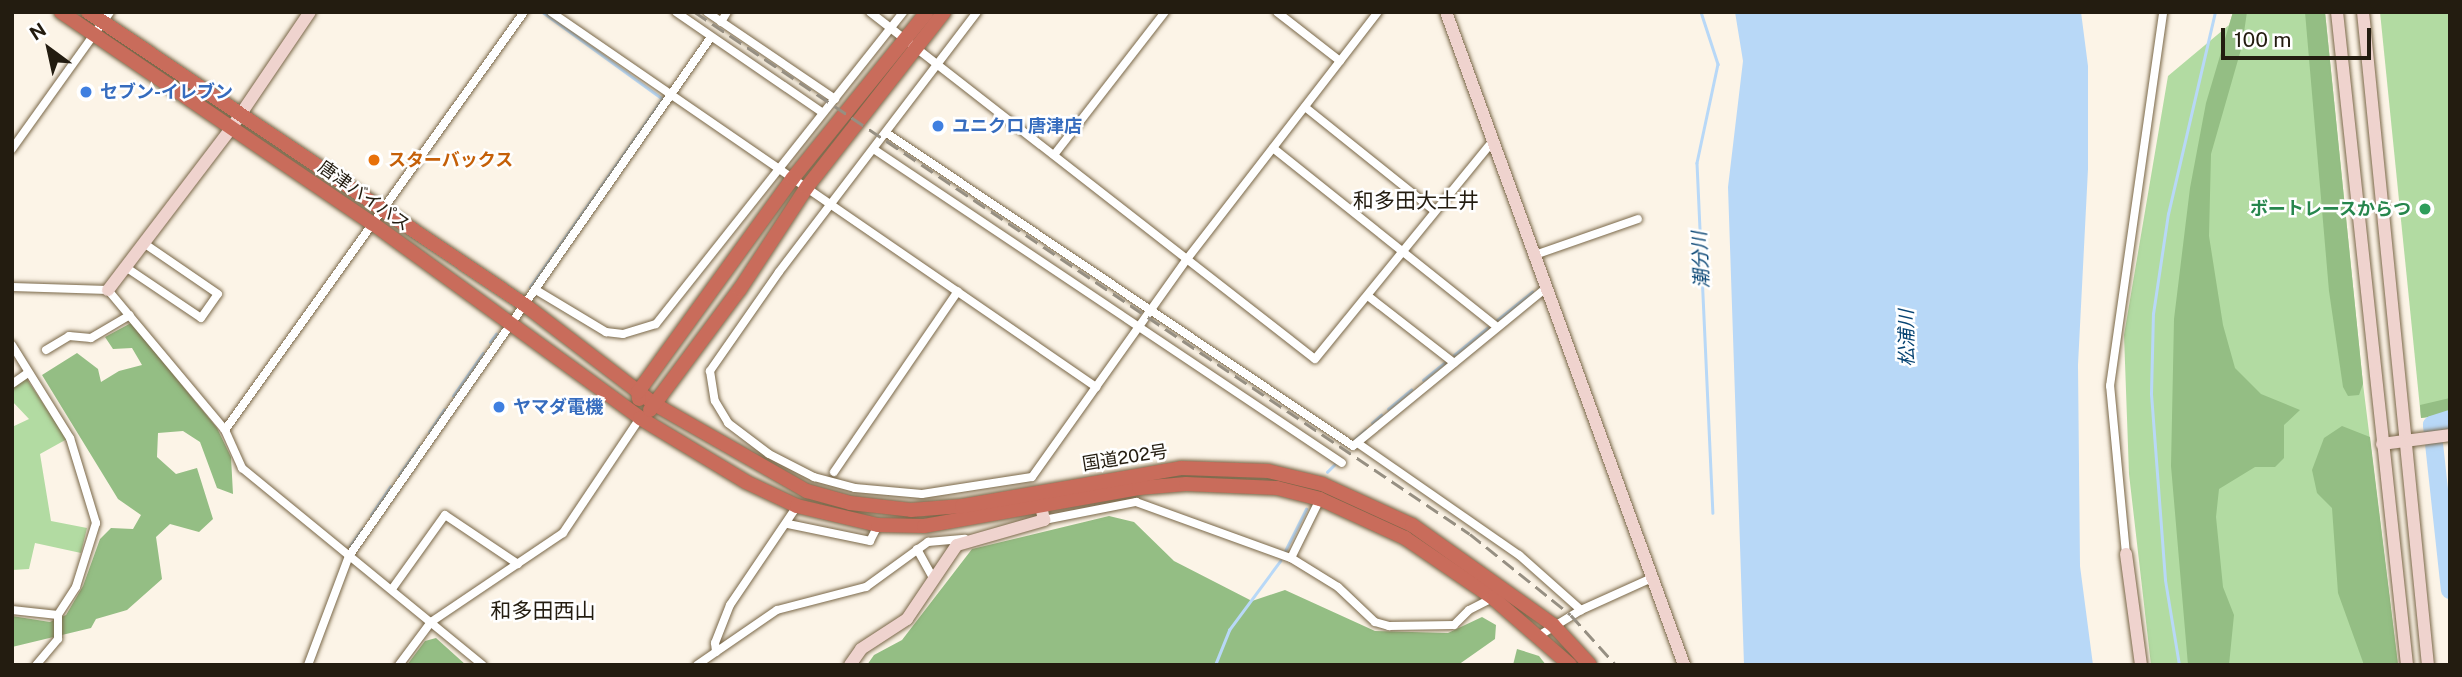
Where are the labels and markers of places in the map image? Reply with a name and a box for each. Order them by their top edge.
place label: セブン-イレブン [100,81,233,103]
marker: セブン-イレブン [78,84,94,100]
place label: ユニクロ 唐津店 [952,115,1082,137]
marker: ユニクロ 唐津店 [930,118,946,134]
place label: スターバックス [388,149,514,171]
marker: スターバックス [366,152,382,168]
place label: ボートレースからつ [2249,198,2411,220]
marker: ボートレースからつ [2417,201,2433,217]
place label: ヤマダ電機 [513,396,603,418]
marker: ヤマダ電機 [491,399,507,415]

